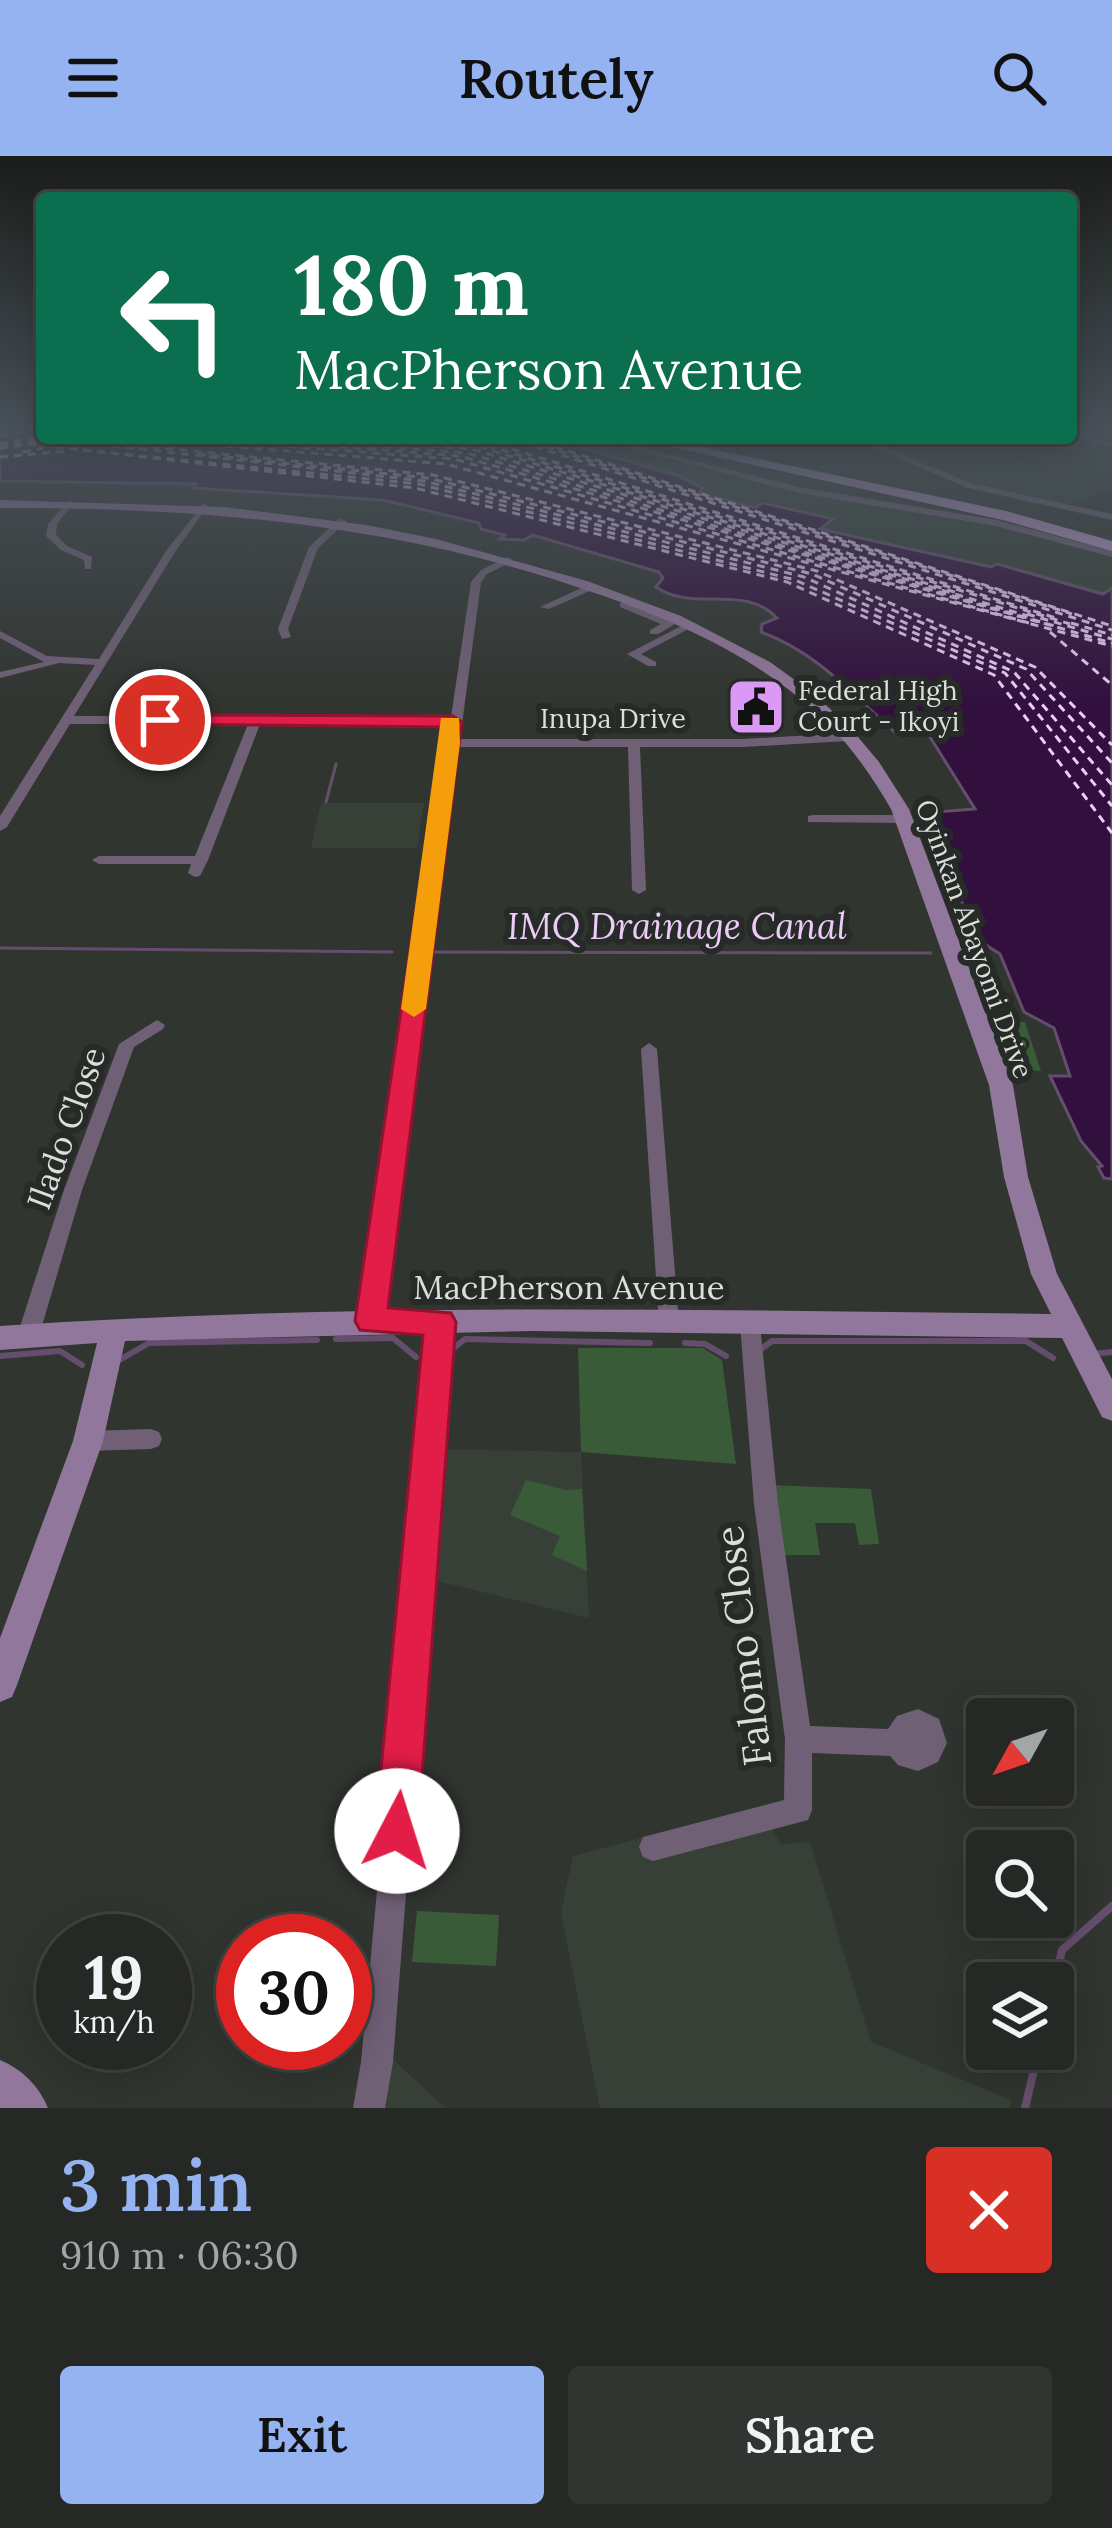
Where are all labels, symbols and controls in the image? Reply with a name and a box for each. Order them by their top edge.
text: Routely [458,44,654,113]
icon: menu [60,45,126,111]
icon: search [986,45,1052,111]
text: 180 m [294,230,529,338]
icon: left [96,240,252,396]
text: MacPherson Avenue [294,335,803,404]
pin [109,669,211,771]
place label: Federal High Court - Ikoyi [798,673,959,738]
public building icon: Federal High Court - Ikoyi [725,676,787,738]
icon: arrive [127,687,193,753]
street label: Inupa Drive [540,701,686,735]
street label: Oyinkan Abayomi Drive [909,795,1041,1083]
water label: IMQ Drainage Canal [507,903,847,949]
street label: Ilado Close [17,1041,115,1215]
street label: MacPherson Avenue [413,1266,725,1308]
street label: Falomo Close [703,1523,783,1769]
north arrow [966,1698,1074,1806]
map controls [966,1698,1074,2070]
position arrow [334,1768,460,1894]
button: search [966,1830,1074,1938]
speed limit sign: 30 [216,1914,372,2070]
text: 19 [85,1939,143,2015]
button: layers [966,1962,1074,2070]
text: km/h [73,2003,155,2041]
text: 3 min [60,2139,252,2231]
button: close [926,2147,1052,2273]
text: 910 m · 06:30 [60,2230,299,2280]
button: Exit [60,2366,544,2504]
button: Share [568,2366,1052,2504]

